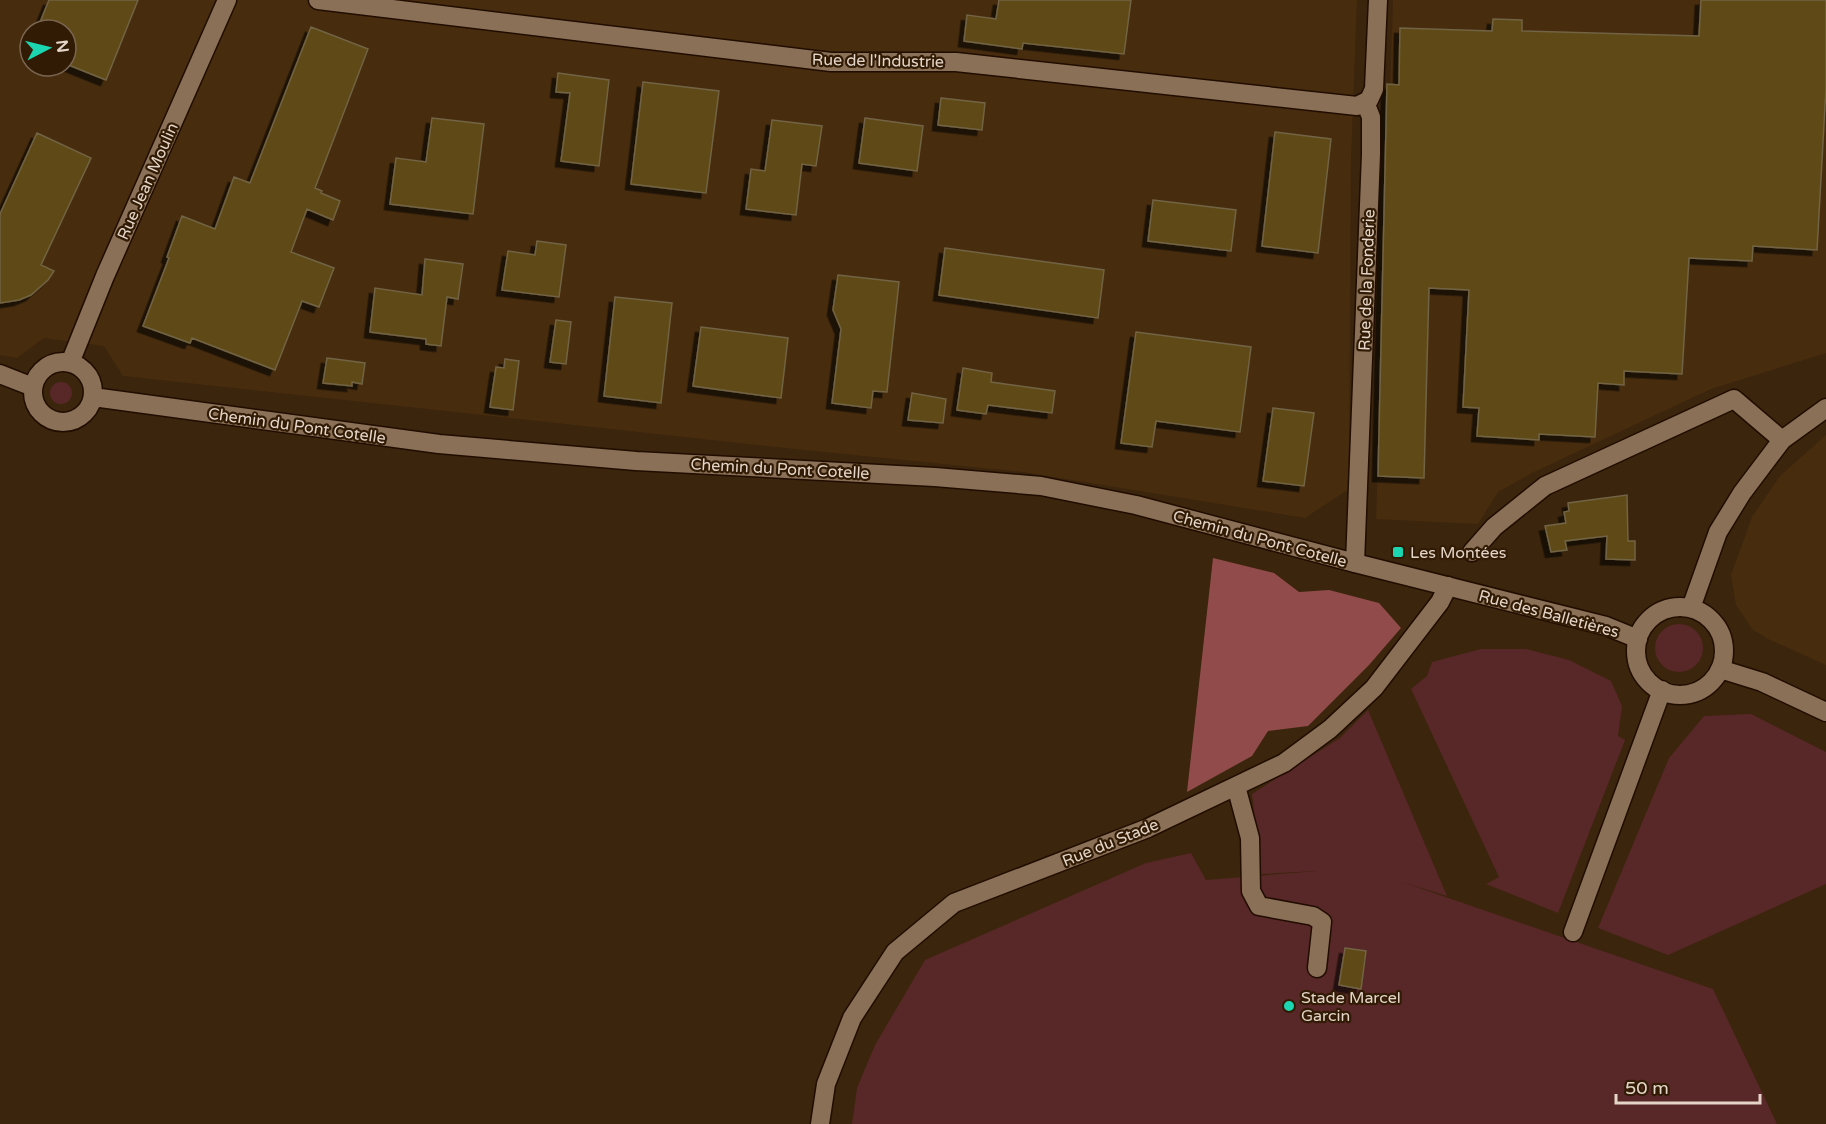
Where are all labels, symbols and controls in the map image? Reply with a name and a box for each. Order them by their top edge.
north arrow [18,18,78,78]
text: N [51,39,73,54]
street label: Rue de l'Industrie [812,50,944,72]
street label: Rue Jean Moulin [113,120,183,243]
street label: Rue de la Fonderie [1355,209,1379,351]
street label: Chemin du Pont Cotelle [207,404,387,448]
street label: Chemin du Pont Cotelle [690,454,870,484]
street label: Chemin du Pont Cotelle [1171,506,1349,572]
place label: Les Montées [1410,543,1506,563]
marker: Les Montées [1391,545,1405,559]
street label: Rue des Balletières [1476,586,1621,642]
street label: Rue du Stade [1059,815,1161,871]
place label: Stade Marcel Garcin [1301,988,1401,1026]
marker: Stade Marcel Garcin [1282,999,1296,1013]
scale bar [1616,1067,1760,1105]
text: 50 m [1625,1077,1669,1099]

